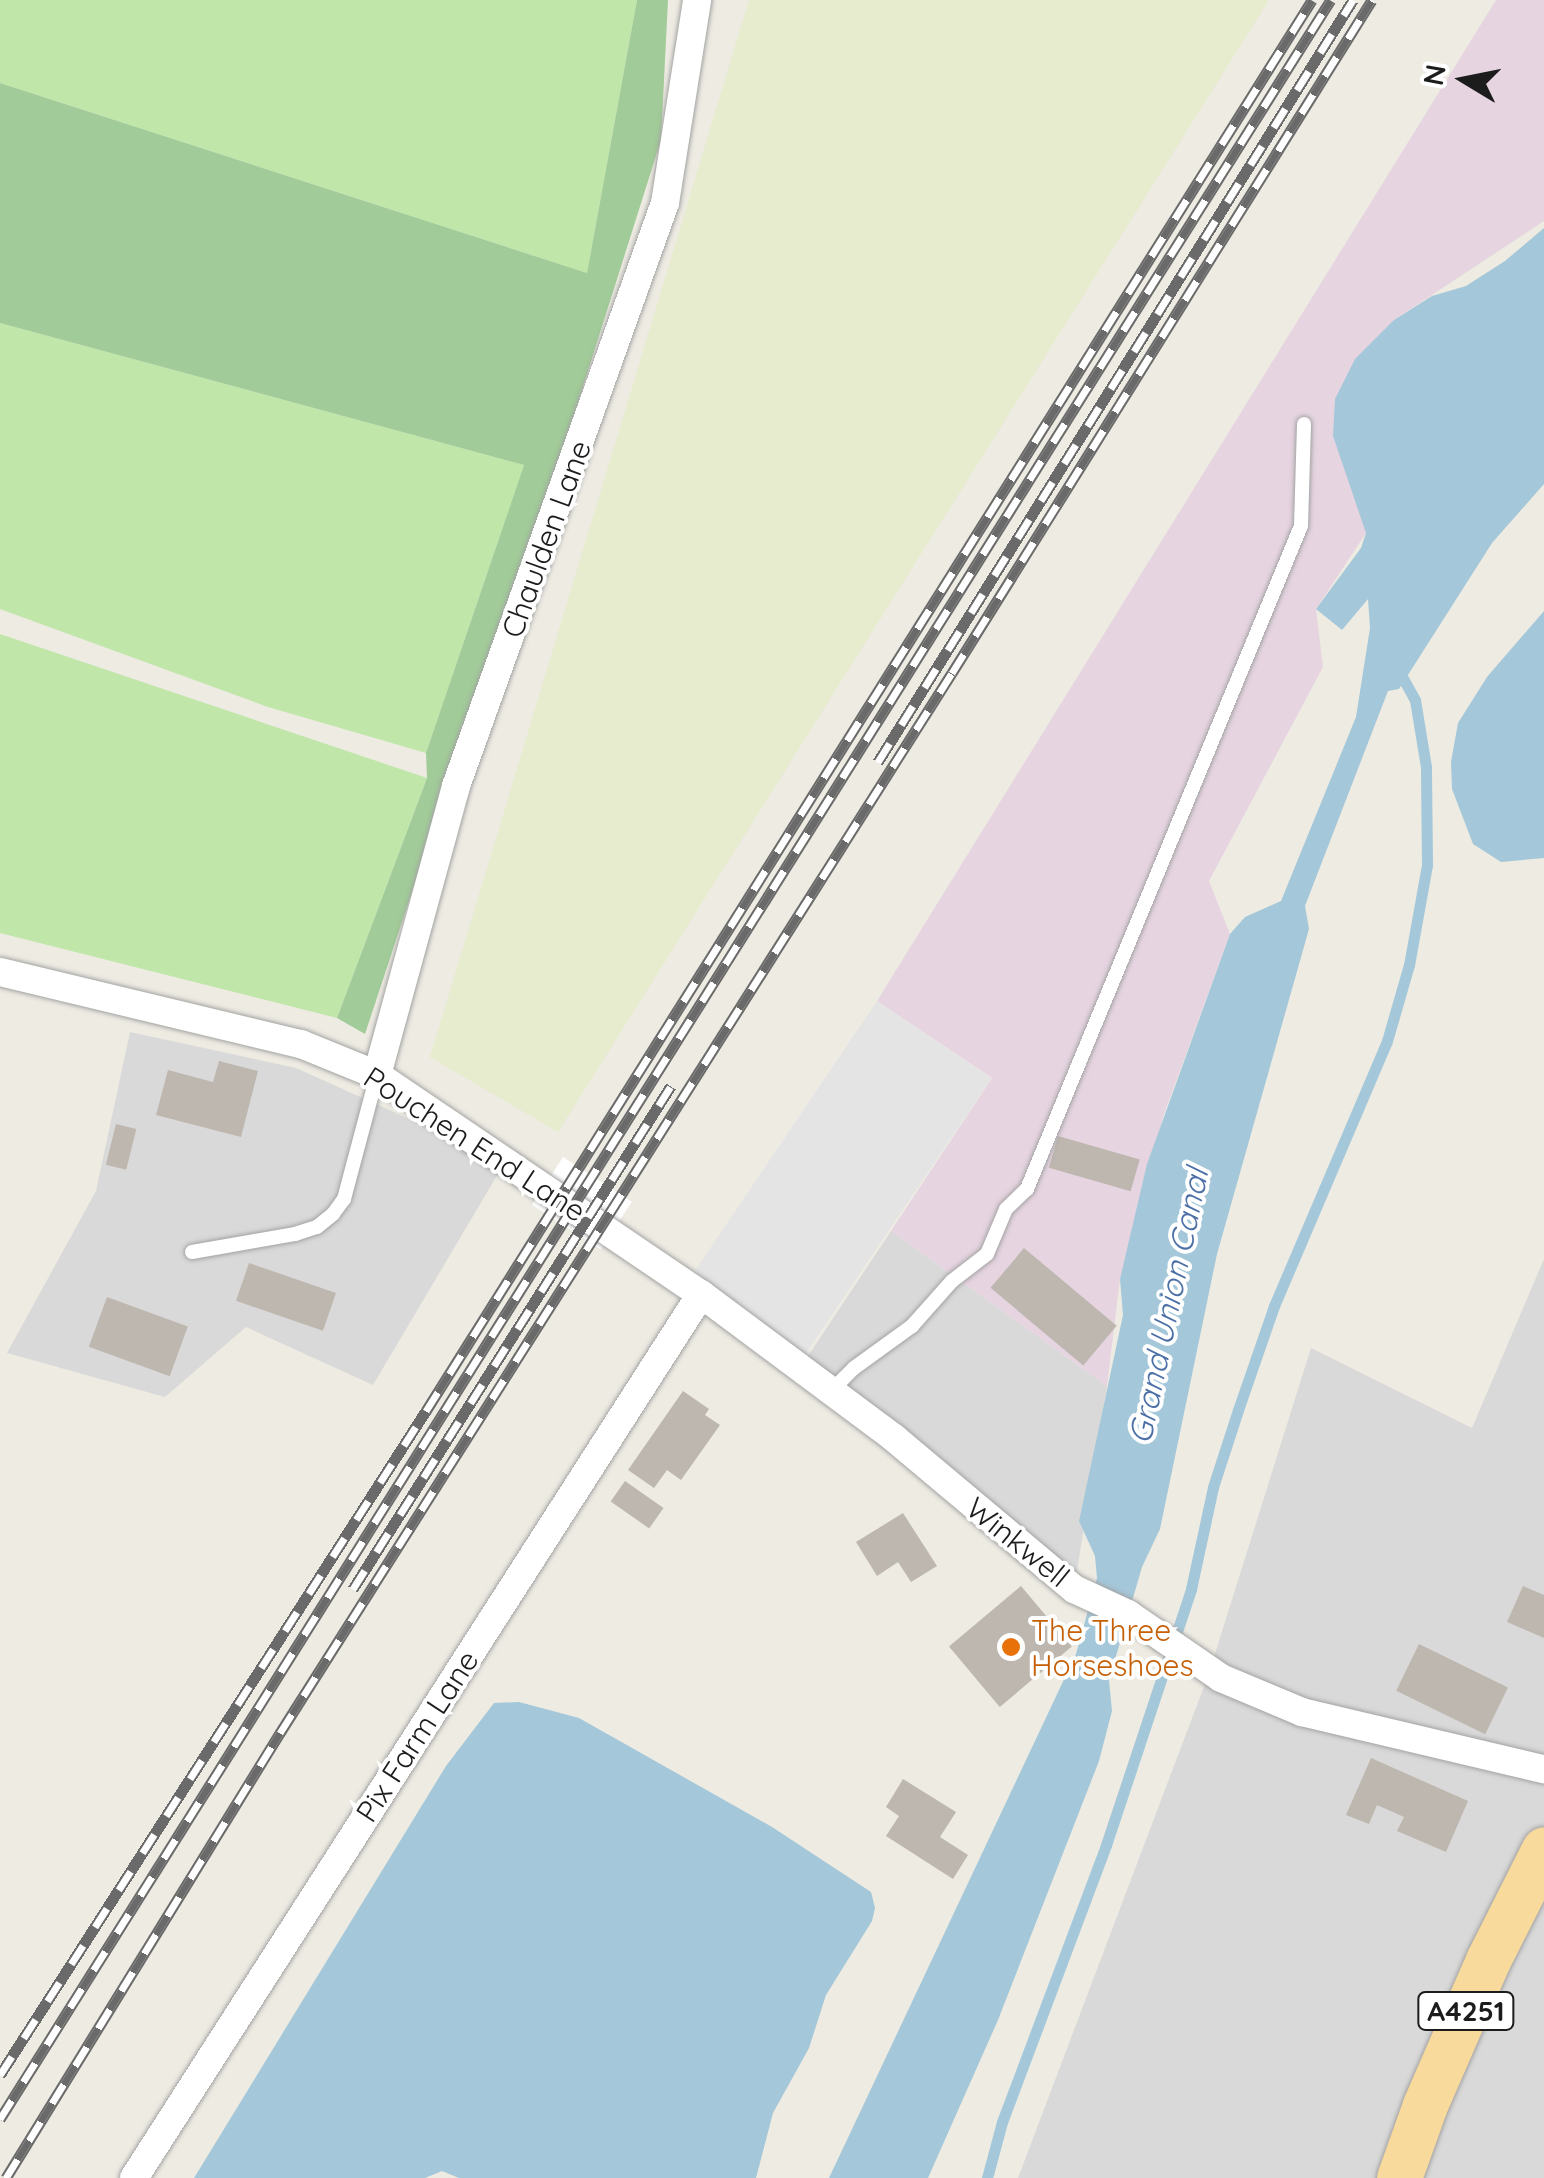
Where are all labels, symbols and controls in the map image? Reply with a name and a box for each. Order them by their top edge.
north arrow [1414,30,1514,130]
text: N [1415,62,1453,88]
street label: Chaulden Lane [494,435,598,643]
street label: Pouchen End Lane [357,1059,593,1229]
water label: Grand Union Canal [1120,1165,1216,1447]
street label: Winkwell [959,1490,1077,1594]
place label: The Three Horseshoes [1031,1612,1194,1682]
marker: The Three Horseshoes [1000,1636,1022,1658]
street label: Pix Farm Lane [348,1644,486,1828]
road number: A4251 [1416,1988,1516,2034]

